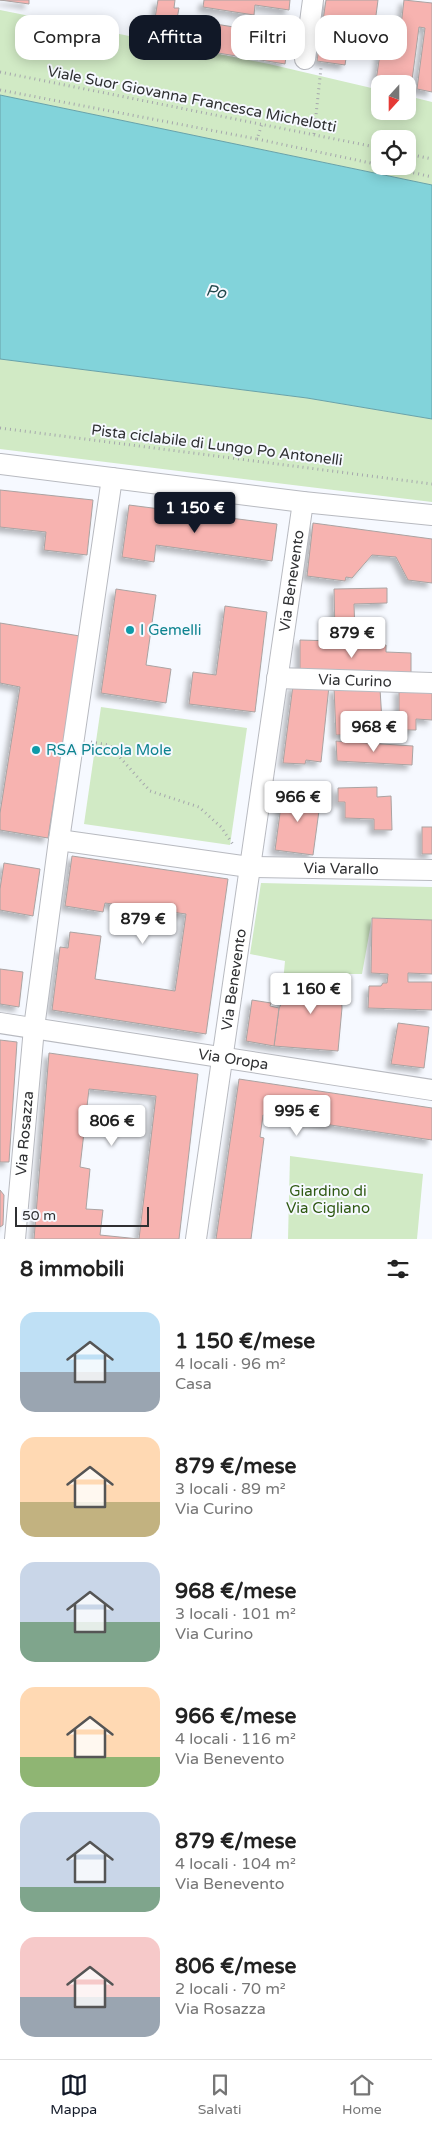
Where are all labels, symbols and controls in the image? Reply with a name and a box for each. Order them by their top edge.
chip: Compra [15,15,119,60]
chip: Affitta [129,15,221,60]
chip: Filtri [231,15,305,60]
chip: Nuovo [315,15,407,60]
street label: Viale Suor Giovanna Francesca Michelotti [46,62,338,136]
north arrow [371,75,416,120]
map controls [371,75,416,175]
button: locate [371,130,416,175]
water label: Po [204,281,229,304]
street label: Pista ciclabile di Lungo Po Antonelli [90,421,344,469]
pin: 1 150 € [149,492,241,534]
text: 1 150 € [165,498,225,518]
street label: Via Benevento [275,529,308,633]
pin: 879 € [317,616,387,659]
place label: I Gemelli [140,621,202,639]
text: 879 € [329,623,375,643]
marker: I Gemelli [124,624,136,636]
street label: Via Curino [318,670,392,691]
pin: 968 € [339,710,409,753]
text: 968 € [351,717,397,737]
place label: RSA Piccola Mole [46,741,171,759]
marker: RSA Piccola Mole [30,744,42,756]
pin: 966 € [263,780,333,823]
text: 966 € [275,787,321,807]
street label: Via Varallo [303,859,379,878]
pin: 879 € [108,902,178,945]
text: 879 € [120,909,166,929]
street label: Via Benevento [217,928,250,1032]
pin: 1 160 € [265,972,357,1015]
text: 1 160 € [281,979,341,999]
street label: Via Oropa [197,1045,270,1074]
street label: Via Rosazza [12,1090,37,1177]
pin: 995 € [262,1094,332,1137]
text: 995 € [274,1101,320,1121]
pin: 806 € [77,1104,147,1147]
text: 806 € [89,1111,135,1131]
park label: Giardino di Via Cigliano [286,1182,370,1217]
scale bar [15,1204,149,1227]
text: 50 m [22,1207,56,1224]
icon: filters [384,1255,412,1283]
text: 8 immobili [20,1257,124,1282]
text: 1 150 €/mese [175,1329,315,1354]
icon: home [60,1332,120,1392]
text: 4 locali · 96 m² [175,1354,286,1374]
text: Casa [175,1374,212,1394]
text: 879 €/mese [175,1454,296,1479]
icon: home [60,1457,120,1517]
text: 3 locali · 89 m² [175,1479,286,1499]
text: Via Curino [175,1499,253,1519]
text: 968 €/mese [175,1579,296,1604]
icon: home [60,1582,120,1642]
text: 3 locali · 101 m² [175,1604,296,1624]
text: Via Curino [175,1624,253,1644]
text: 966 €/mese [175,1704,296,1729]
icon: home [60,1707,120,1767]
text: 4 locali · 116 m² [175,1729,296,1749]
text: Via Benevento [175,1749,285,1769]
text: 879 €/mese [175,1829,296,1854]
icon: home [60,1832,120,1892]
text: 4 locali · 104 m² [175,1854,296,1874]
text: Via Benevento [175,1874,285,1894]
text: 806 €/mese [175,1954,296,1979]
icon: home [60,1957,120,2017]
text: 2 locali · 70 m² [175,1979,286,1999]
text: Via Rosazza [175,1999,266,2019]
tab: Mappa [50,2071,97,2118]
tab: Salvati [198,2071,242,2118]
tab: Home [342,2071,382,2118]

